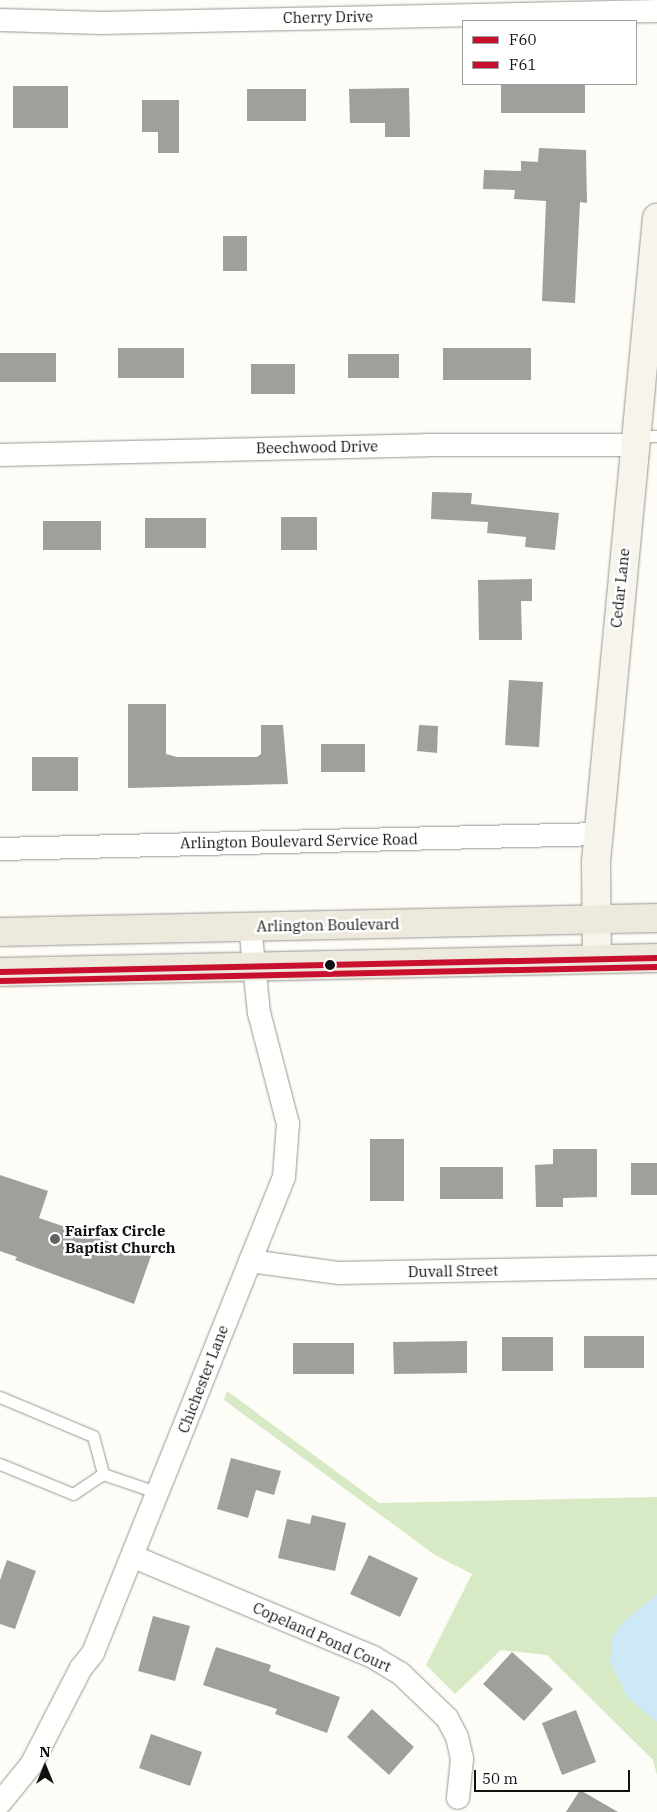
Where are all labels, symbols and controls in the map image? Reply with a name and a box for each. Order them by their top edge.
street label: Cherry Drive [283,7,373,27]
legend [462,20,637,85]
text: F60 [509,30,536,49]
text: F61 [509,55,536,74]
street label: Beechwood Drive [256,437,378,457]
street label: Cedar Lane [607,547,633,629]
street label: Arlington Boulevard Service Road [180,830,418,852]
street label: Arlington Boulevard [256,915,400,935]
unlabelled marker [325,960,335,970]
place label: Fairfax Circle Baptist Church [65,1221,176,1256]
marker: Fairfax Circle Baptist Church [49,1233,61,1245]
street label: Duvall Street [408,1261,498,1281]
street label: Chichester Lane [174,1322,232,1436]
street label: Copeland Pond Court [250,1598,394,1676]
north arrow [20,1742,70,1792]
text: N [39,1743,51,1761]
scale bar [477,1760,633,1792]
text: 50 m [482,1769,518,1788]

